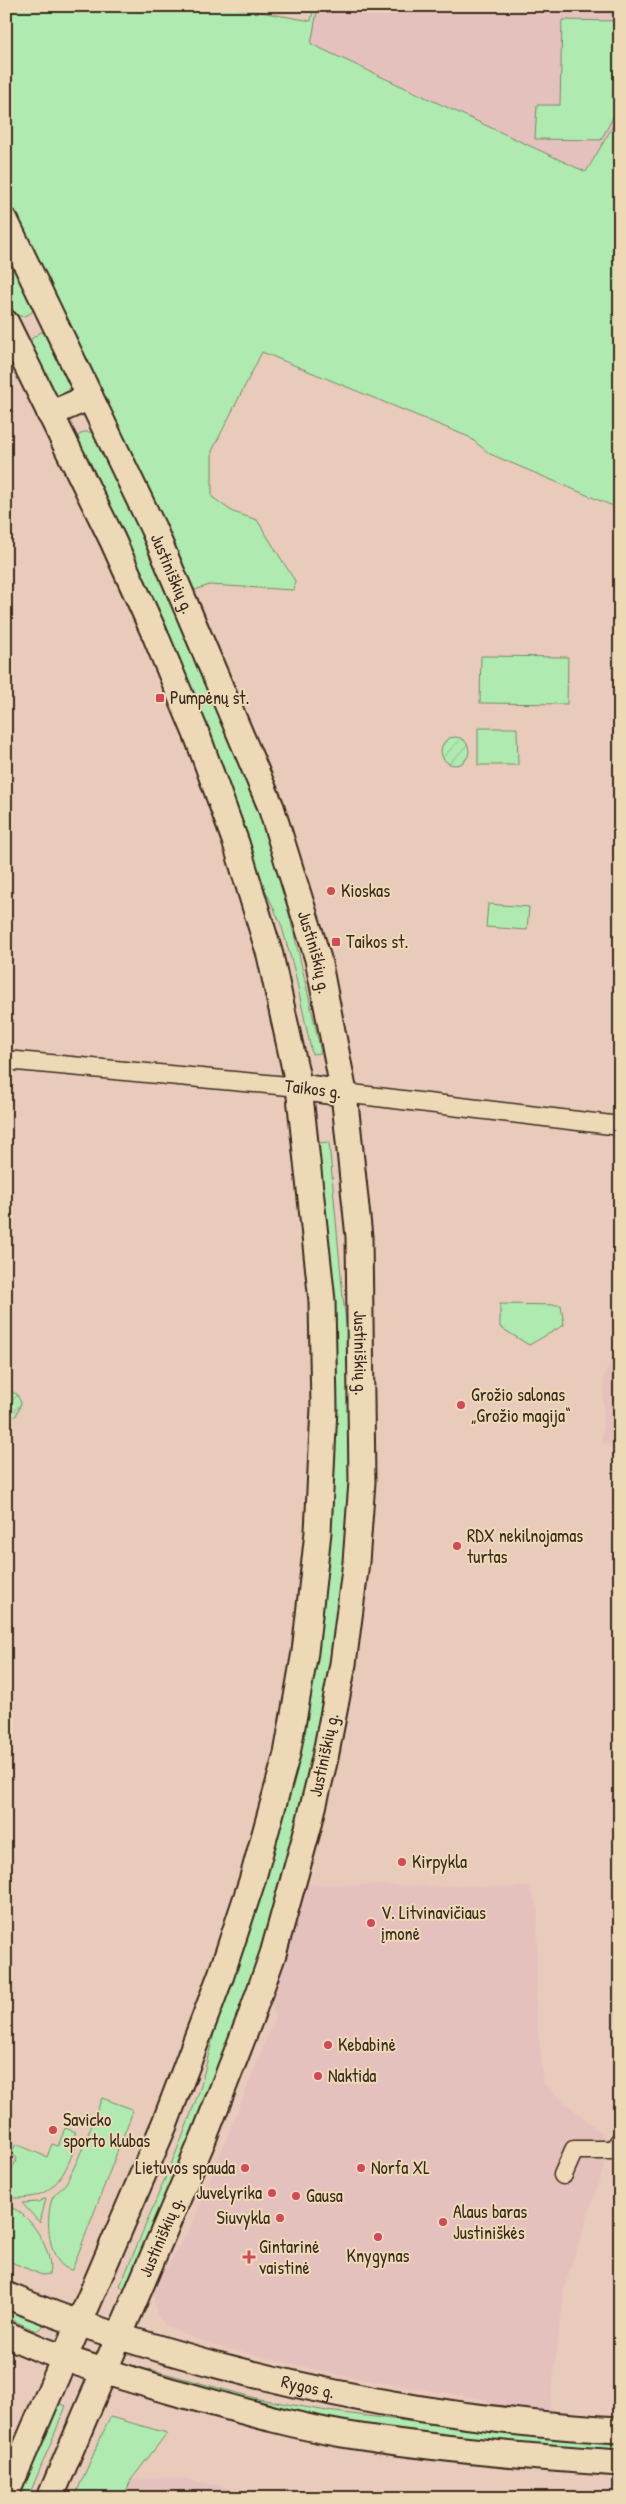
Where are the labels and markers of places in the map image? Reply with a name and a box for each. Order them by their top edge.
place label: Pumpėnų st. [170,685,249,710]
marker: Pumpėnų st. [154,692,166,704]
place label: Kioskas [341,878,390,903]
marker: Kioskas [325,885,337,897]
place label: Taikos st. [346,929,408,954]
marker: Taikos st. [330,936,342,948]
place label: Grožio salonas „Grožio magija“ [471,1382,571,1428]
marker: Grožio salonas „Grožio magija“ [455,1399,467,1411]
place label: RDX nekilnojamas turtas [467,1523,583,1569]
marker: RDX nekilnojamas turtas [451,1540,463,1552]
place label: Kirpykla [412,1849,467,1874]
marker: Kirpykla [396,1856,408,1868]
place label: V. Litvinavičiaus įmonė [381,1900,486,1946]
marker: V. Litvinavičiaus įmonė [365,1917,377,1929]
place label: Kebabinė [338,2032,396,2057]
marker: Kebabinė [322,2039,334,2051]
place label: Naktida [328,2063,376,2088]
marker: Naktida [312,2070,324,2082]
place label: Savicko sporto klubas [63,2107,150,2153]
marker: Savicko sporto klubas [47,2124,59,2136]
place label: Lietuvos spauda [135,2155,235,2180]
place label: Norfa XL [371,2155,430,2180]
marker: Lietuvos spauda [239,2162,251,2174]
marker: Norfa XL [355,2162,367,2174]
place label: Juvelyrika [196,2180,262,2205]
place label: Gausa [306,2183,343,2208]
marker: Juvelyrika [266,2187,278,2199]
marker: Gausa [290,2190,302,2202]
place label: Alaus baras Justiniškės [453,2199,527,2245]
place label: Siuvykla [216,2205,270,2230]
marker: Siuvykla [274,2212,286,2224]
marker: Alaus baras Justiniškės [437,2216,449,2228]
marker: Knygynas [372,2231,384,2243]
place label: Gintarinė vaistinė [259,2234,319,2280]
place label: Knygynas [347,2243,410,2268]
marker: Gintarinė vaistinė [243,2251,255,2263]

